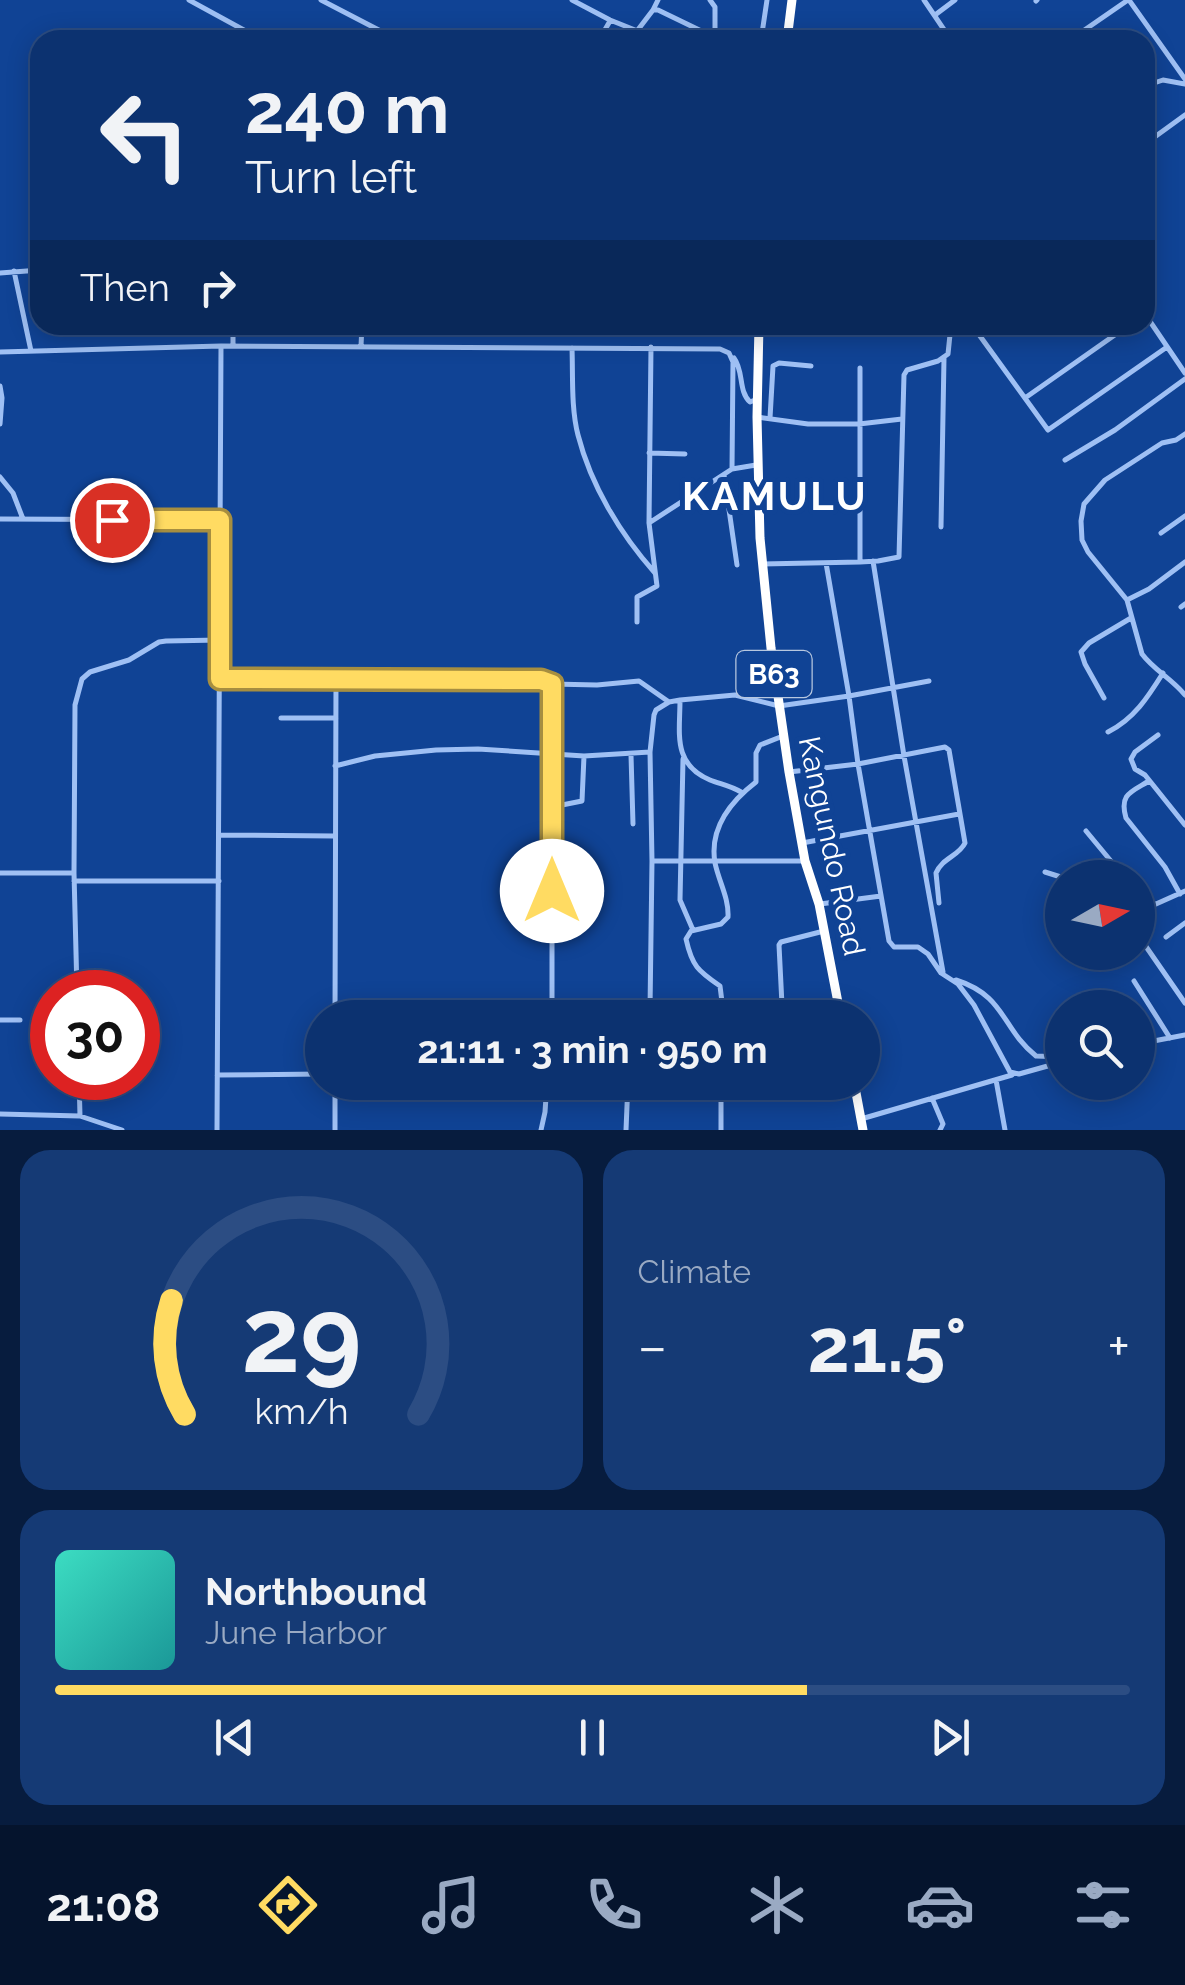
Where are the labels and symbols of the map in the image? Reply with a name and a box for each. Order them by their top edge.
district label: KAMULU [682,472,868,519]
pin [70,478,155,563]
road number: B63 [736,651,812,697]
street label: Kangundo Road [792,733,872,959]
position arrow [500,839,604,943]
north arrow [1045,860,1155,970]
speed limit sign: 30 [30,970,160,1100]

